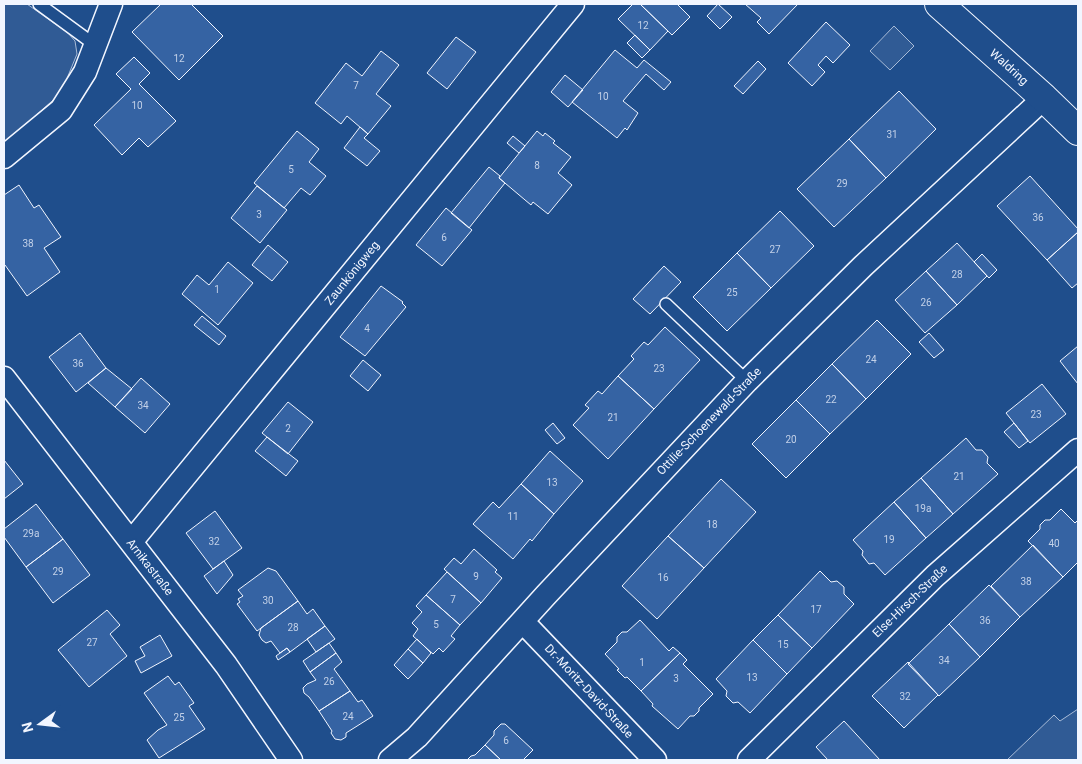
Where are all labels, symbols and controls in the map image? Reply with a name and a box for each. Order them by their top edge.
house number: 12 [637,20,649,31]
street label: Waldring [987,46,1031,88]
house number: 12 [173,53,185,64]
house number: 7 [353,80,359,91]
house number: 10 [597,91,609,102]
house number: 10 [131,100,143,111]
house number: 31 [886,129,898,140]
house number: 8 [534,160,540,171]
house number: 5 [288,164,294,175]
house number: 29 [836,178,848,189]
house number: 3 [256,209,262,220]
house number: 36 [1032,212,1044,223]
house number: 6 [441,232,447,243]
house number: 38 [22,238,34,249]
street label: Zaunkönigweg [322,238,382,308]
house number: 27 [769,244,781,255]
house number: 28 [951,269,963,280]
house number: 1 [214,284,220,295]
house number: 25 [726,287,738,298]
house number: 26 [920,297,932,308]
house number: 4 [364,323,370,334]
house number: 24 [865,354,877,365]
house number: 36 [72,358,84,369]
house number: 23 [653,363,665,374]
street label: Ottilie-Schoenewald-Straße [654,364,764,478]
house number: 22 [825,394,837,405]
house number: 34 [137,400,149,411]
house number: 23 [1030,409,1042,420]
house number: 21 [607,412,619,423]
house number: 2 [285,423,291,434]
house number: 20 [785,434,797,445]
house number: 21 [953,471,965,482]
house number: 13 [546,477,558,488]
house number: 19a [915,503,931,514]
house number: 11 [507,511,519,522]
house number: 18 [706,519,718,530]
house number: 29a [23,528,39,539]
house number: 19 [883,534,895,545]
street label: Arnikastraße [124,536,176,598]
house number: 32 [208,536,220,547]
house number: 40 [1048,538,1060,549]
street label: Else-Hirsch-Straße [870,562,950,640]
house number: 29 [52,566,64,577]
house number: 9 [473,571,479,582]
house number: 16 [657,572,669,583]
house number: 38 [1020,576,1032,587]
house number: 7 [450,594,456,605]
house number: 30 [262,595,274,606]
house number: 17 [810,604,822,615]
house number: 36 [979,615,991,626]
house number: 5 [433,619,439,630]
house number: 28 [287,622,299,633]
house number: 27 [86,637,98,648]
house number: 15 [777,639,789,650]
street label: Dr.-Moritz-David-Straße [542,641,636,741]
house number: 34 [938,655,950,666]
house number: 1 [639,657,645,668]
house number: 13 [746,672,758,683]
house number: 3 [673,673,679,684]
house number: 26 [323,676,335,687]
house number: 32 [899,691,911,702]
north arrow [15,699,65,749]
house number: 24 [342,711,354,722]
house number: 25 [173,712,185,723]
text: N [18,721,36,734]
house number: 6 [503,735,509,746]

